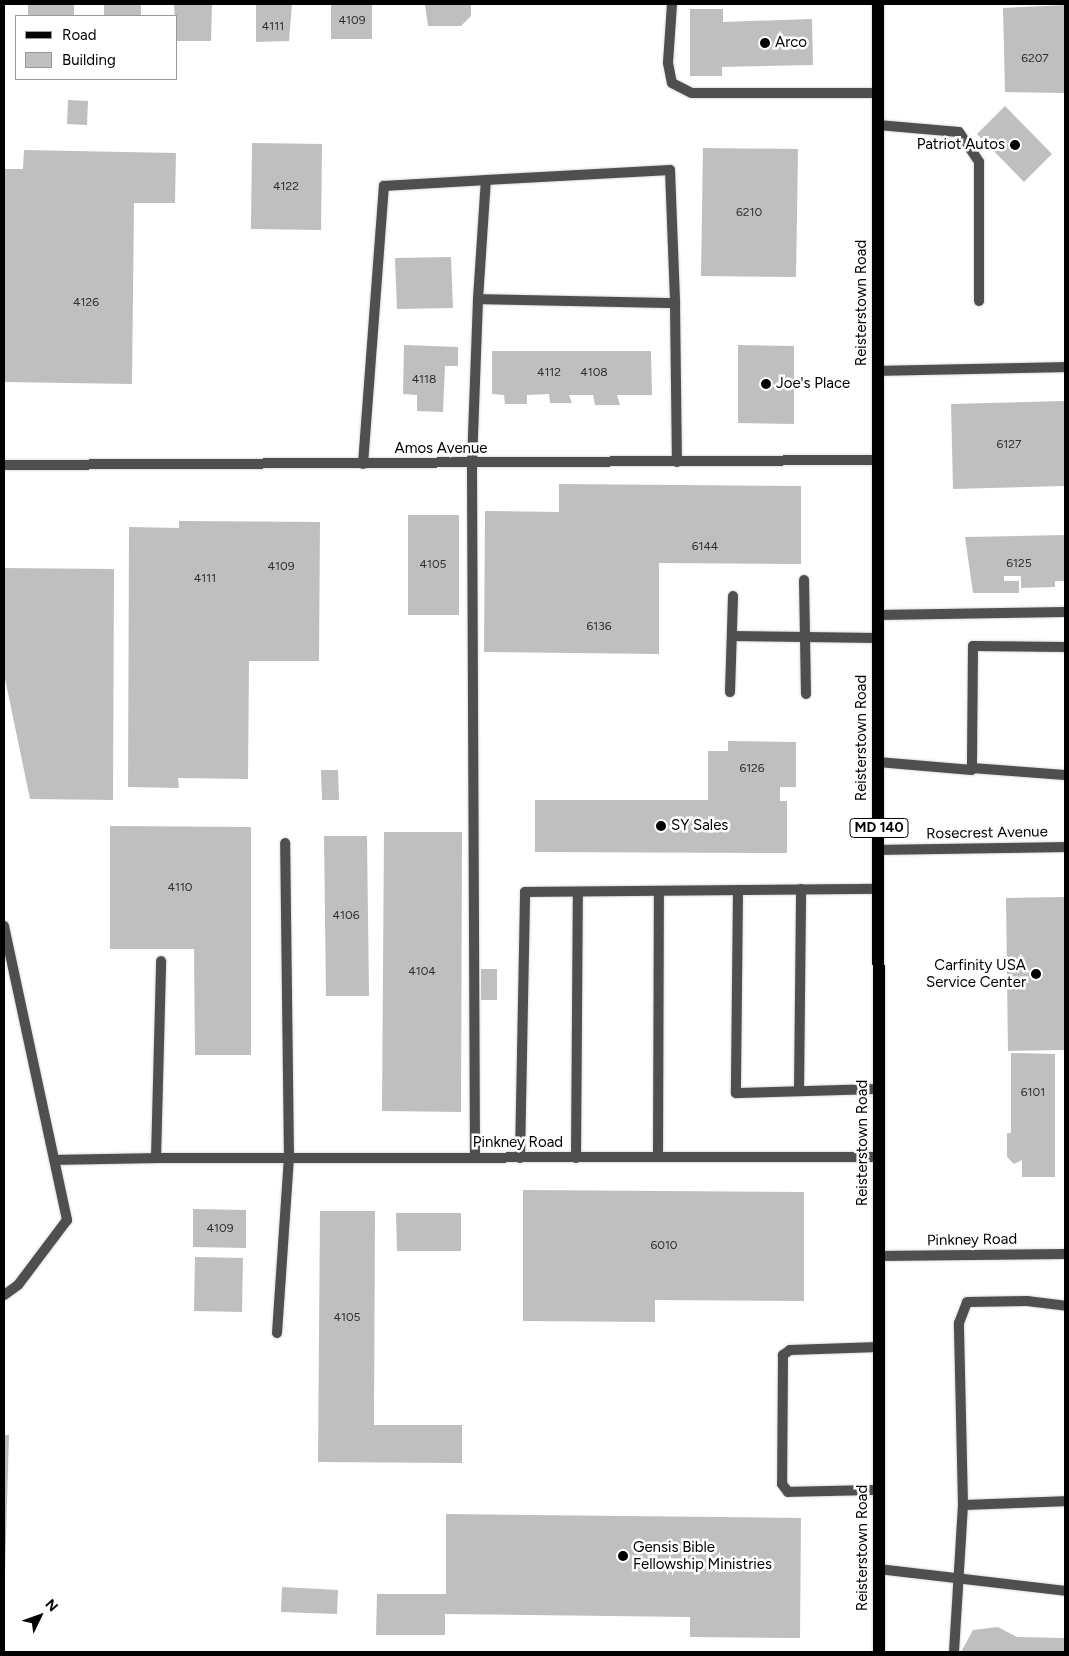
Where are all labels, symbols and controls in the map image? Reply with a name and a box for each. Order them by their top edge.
house number: 4109 [339,14,365,28]
legend [15,15,178,80]
house number: 4111 [262,20,284,34]
text: Road [62,26,97,44]
place label: Arco [775,34,807,52]
marker: Arco [759,37,771,49]
text: Building [62,51,116,69]
house number: 6207 [1021,52,1049,66]
place label: Patriot Autos [917,136,1005,154]
marker: Patriot Autos [1009,139,1021,151]
house number: 4122 [273,180,299,194]
house number: 6210 [736,206,762,220]
street label: Reisterstown Road [853,240,871,366]
house number: 4126 [73,296,99,310]
house number: 4112 [537,366,561,380]
house number: 4108 [580,366,608,380]
house number: 4118 [412,373,436,387]
place label: Joe's Place [776,375,850,393]
marker: Joe's Place [760,378,772,390]
house number: 6127 [997,438,1021,452]
street label: Amos Avenue [394,440,488,458]
house number: 6144 [692,540,718,554]
house number: 6125 [1006,557,1032,571]
house number: 4105 [420,558,446,572]
house number: 4109 [268,560,294,574]
house number: 4111 [194,572,216,586]
house number: 6136 [586,620,612,634]
street label: Reisterstown Road [853,675,871,801]
house number: 6126 [739,762,765,776]
road number: MD 140 [849,816,909,840]
place label: SY Sales [671,817,728,835]
marker: SY Sales [655,820,667,832]
street label: Rosecrest Avenue [926,823,1048,843]
house number: 4110 [167,881,193,895]
house number: 4106 [333,909,359,923]
place label: Carfinity USA Service Center [926,956,1026,991]
house number: 4104 [408,965,436,979]
marker: Carfinity USA Service Center [1030,968,1042,980]
street label: Reisterstown Road [854,1080,872,1206]
house number: 6101 [1021,1086,1045,1100]
street label: Pinkney Road [473,1134,563,1152]
house number: 4109 [207,1222,233,1236]
street label: Pinkney Road [927,1230,1017,1250]
house number: 6010 [650,1239,678,1253]
house number: 4105 [334,1311,360,1325]
street label: Reisterstown Road [854,1485,872,1611]
place label: Gensis Bible Fellowship Ministries [633,1538,772,1573]
marker: Gensis Bible Fellowship Ministries [617,1550,629,1562]
north arrow [15,1591,65,1641]
text: N [42,1596,61,1615]

